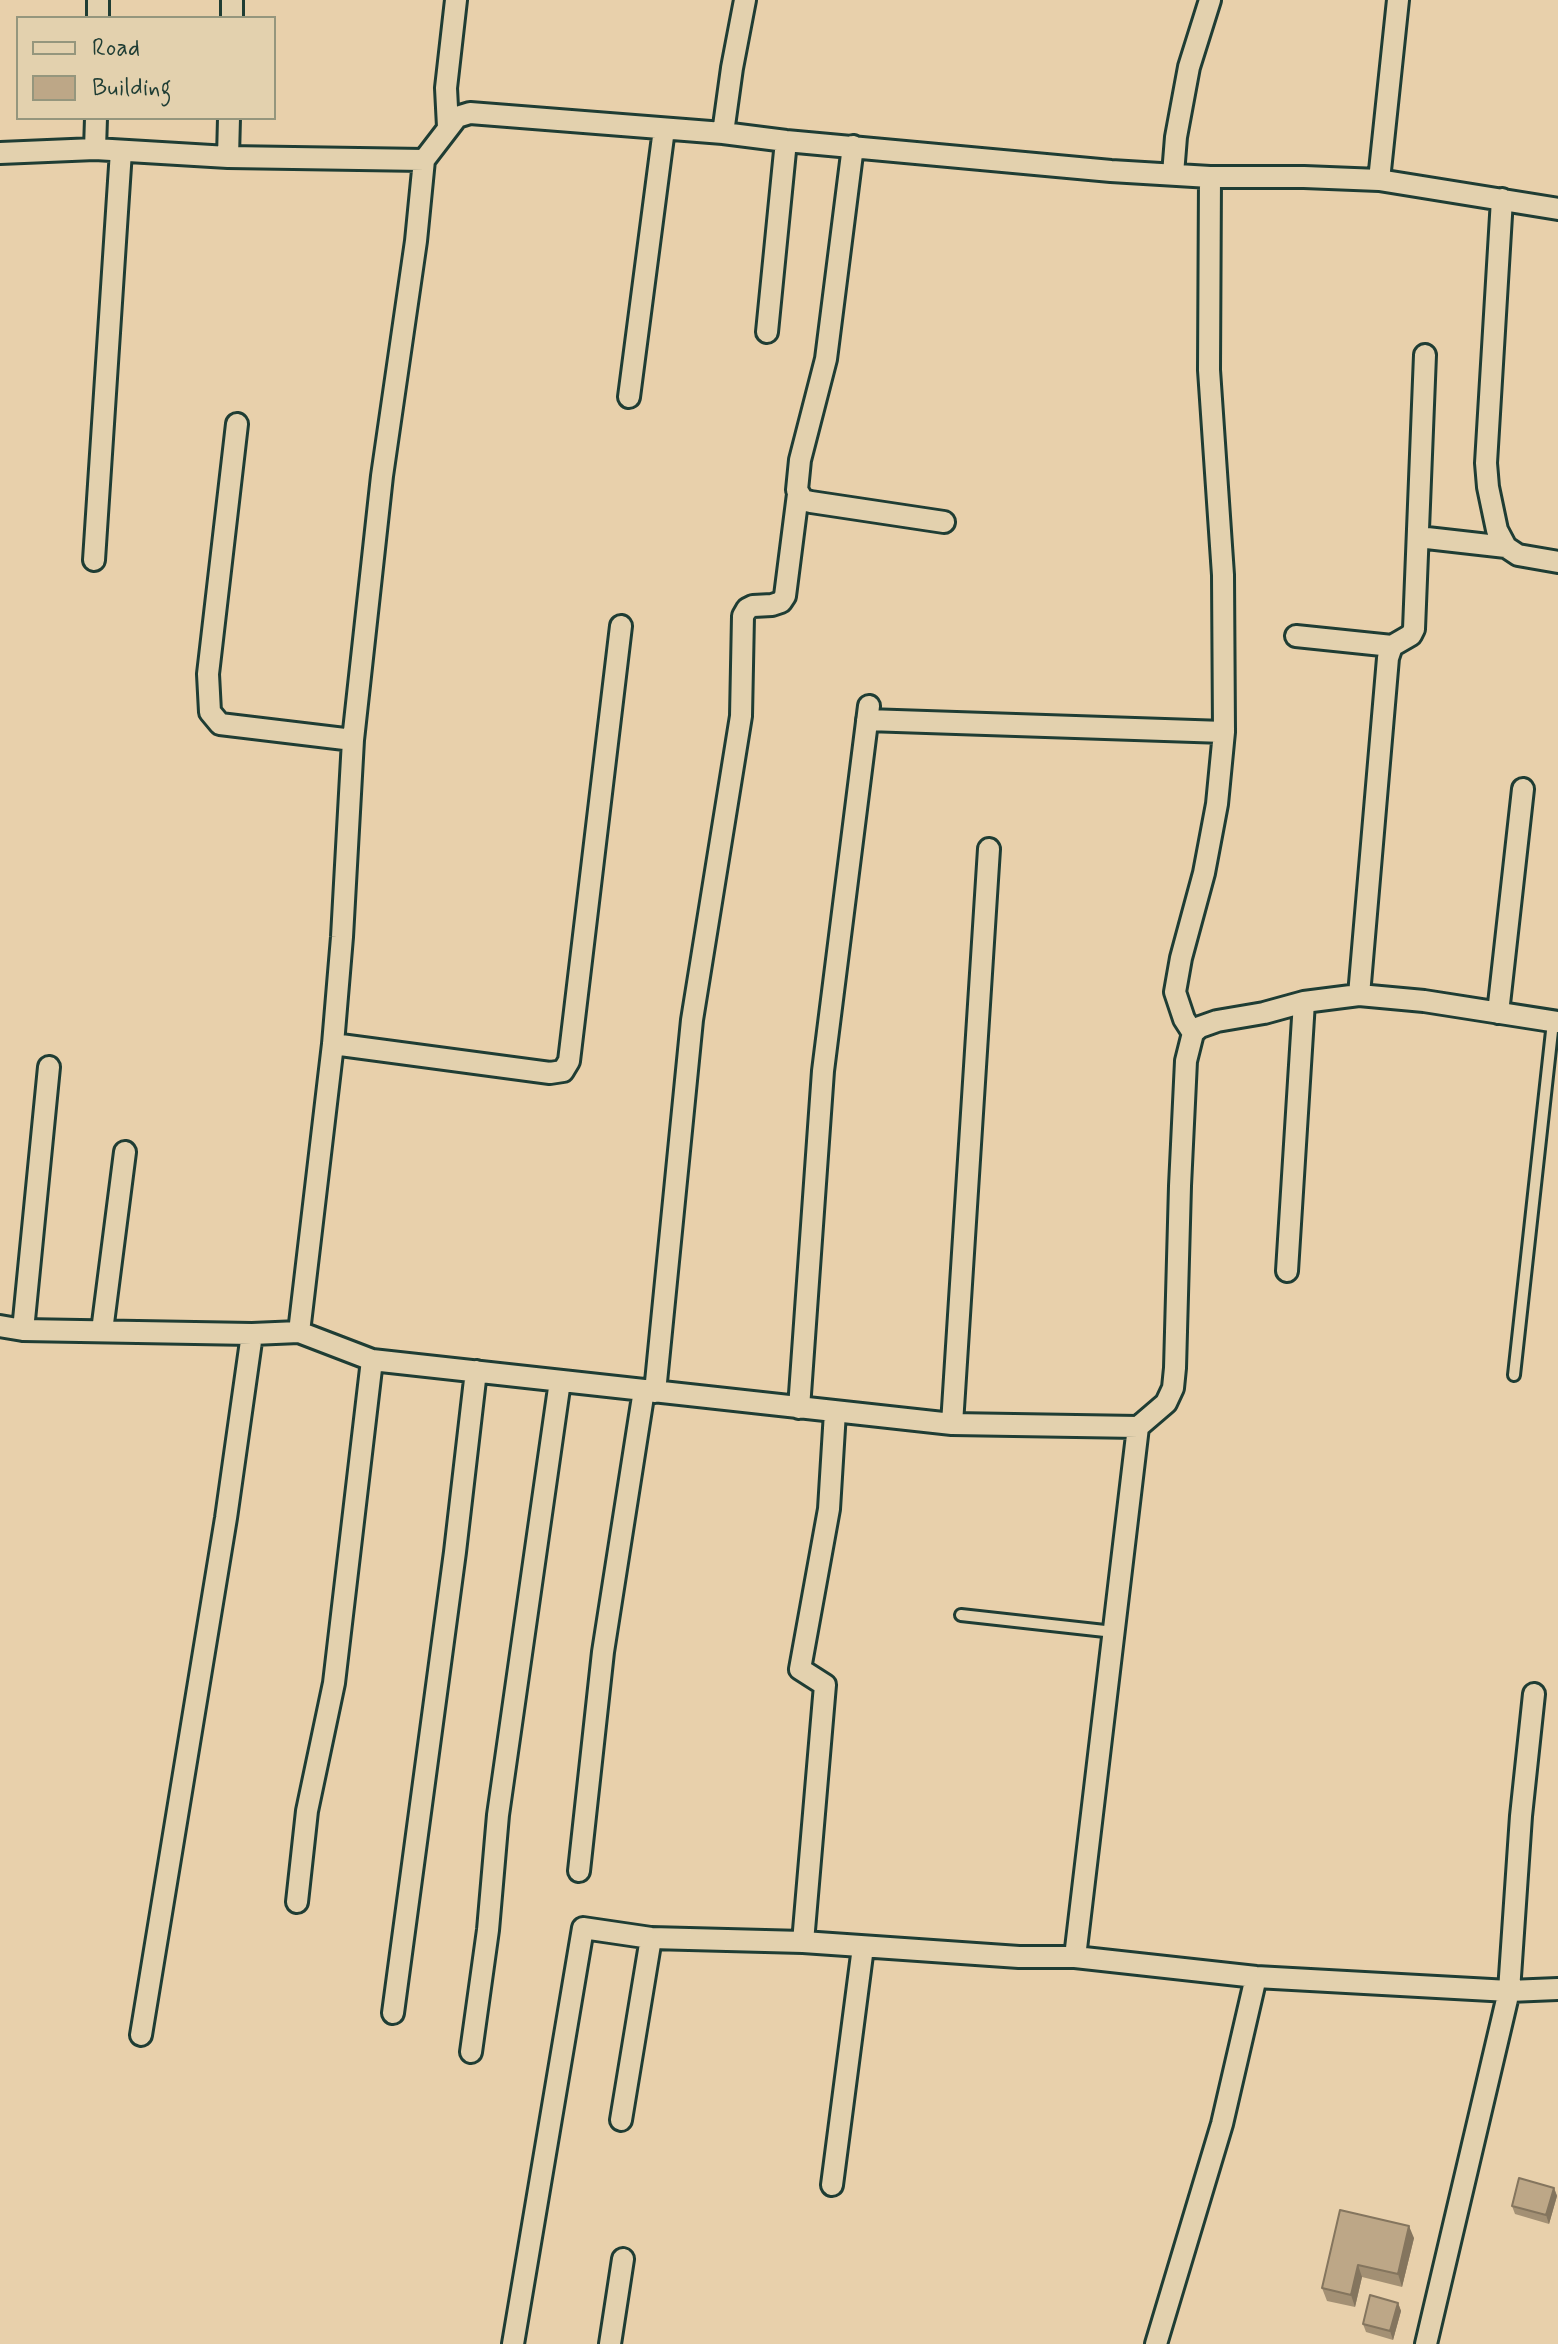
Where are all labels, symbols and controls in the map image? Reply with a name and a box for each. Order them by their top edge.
legend [16,16,276,120]
text: Road [92,33,140,64]
text: Building [92,73,172,104]

